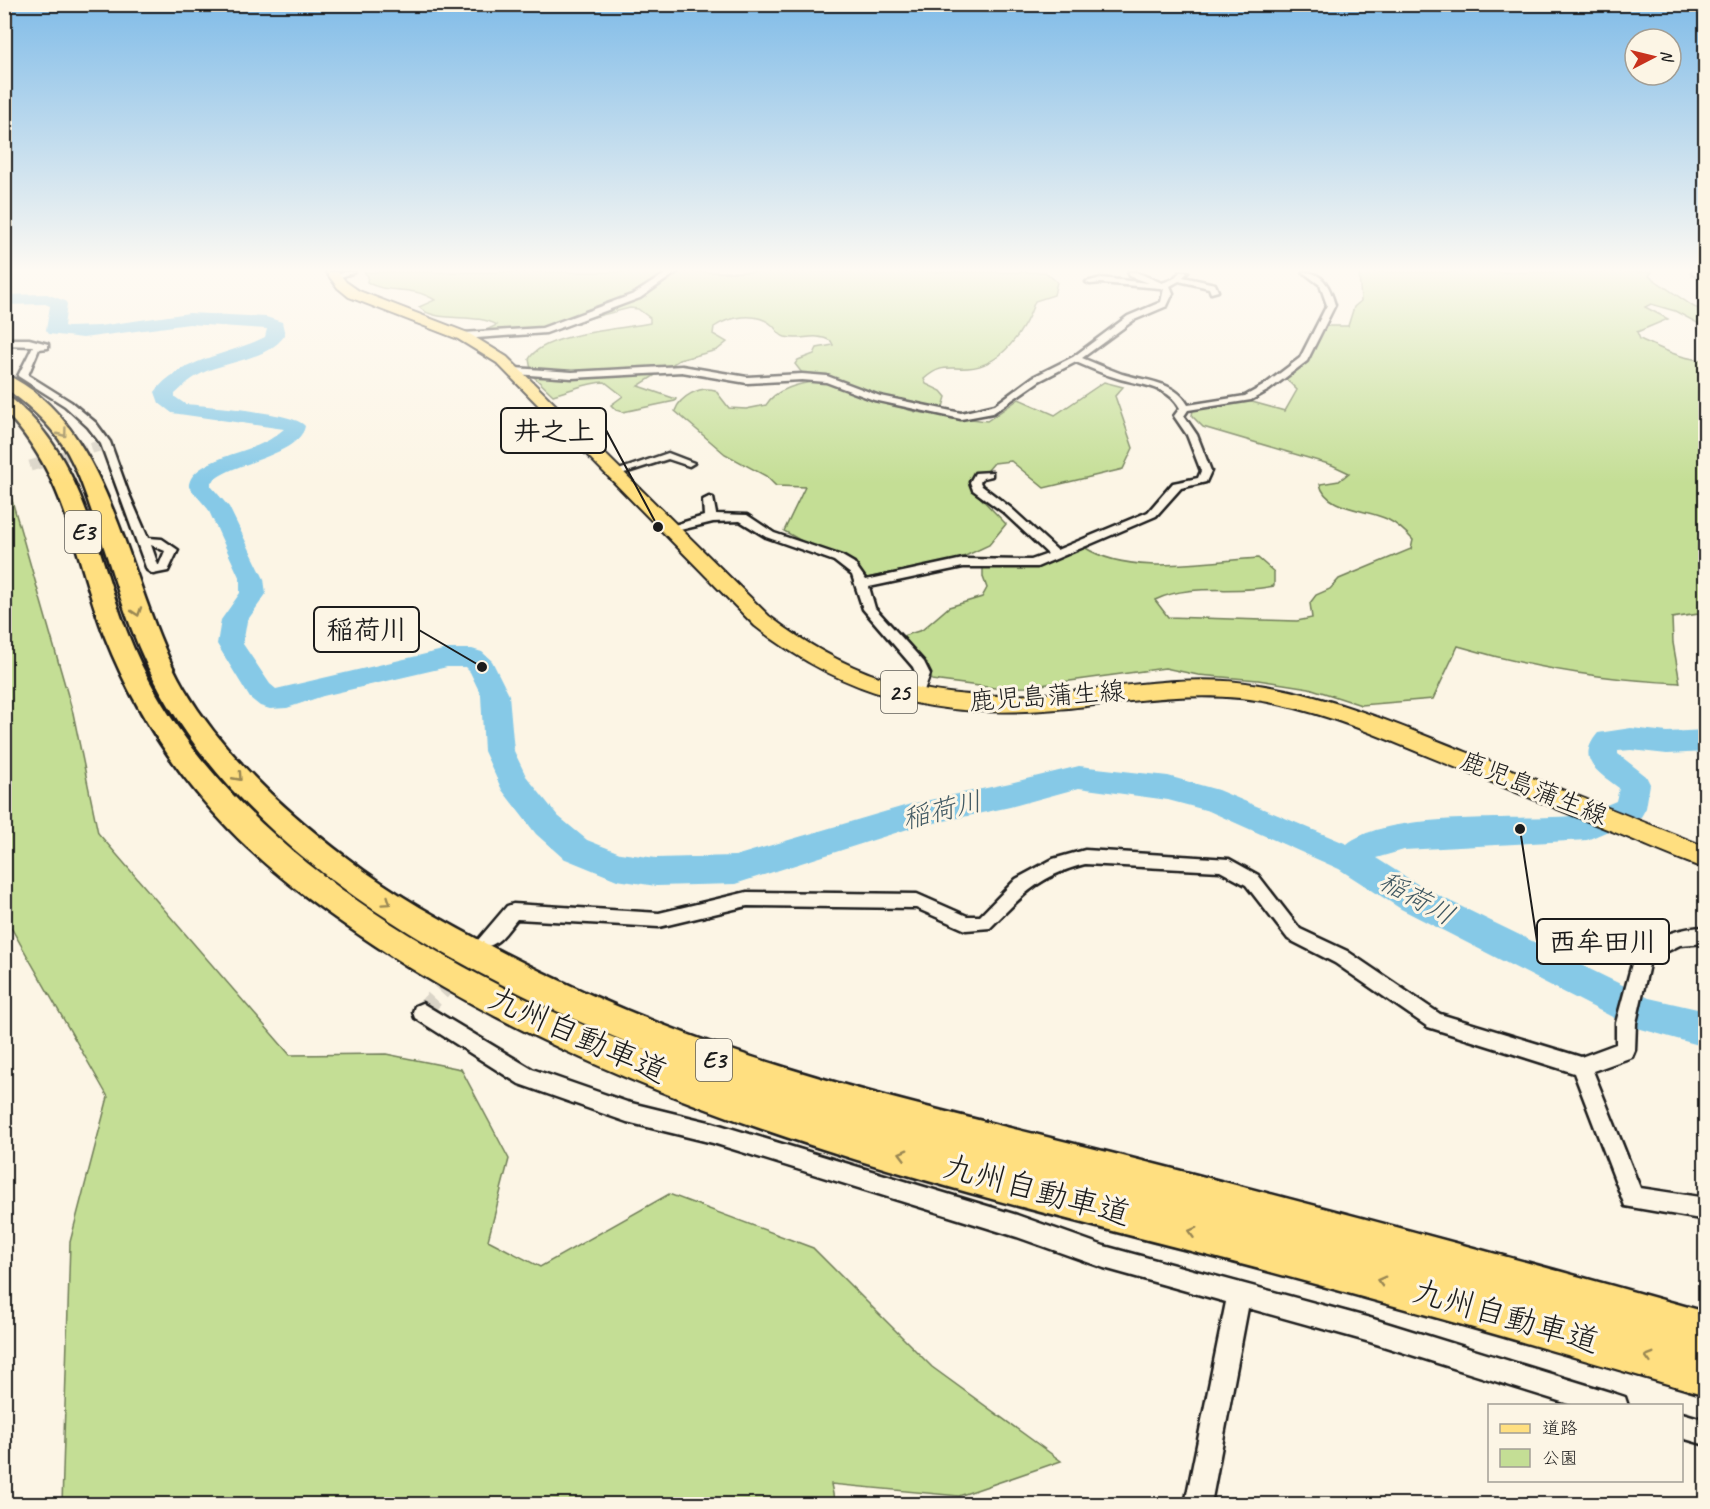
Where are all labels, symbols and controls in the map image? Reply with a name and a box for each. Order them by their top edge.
north arrow [1623,27,1683,87]
text: N [1656,49,1678,64]
callout: 井之上 [501,408,606,453]
text: 井之上 [514,414,595,448]
one-way arrow [55,426,66,437]
road number: E3 [65,511,101,553]
one-way arrow [130,606,143,617]
callout: 稲荷川 [314,607,419,652]
text: 稲荷川 [327,613,408,647]
road number: 25 [881,671,917,713]
street label: 鹿児島蒲生線 [968,674,1126,718]
street label: 鹿児島蒲生線 [1455,743,1613,833]
one-way arrow [231,769,242,780]
water label: 稲荷川 [899,784,985,836]
water label: 稲荷川 [1373,863,1461,933]
one-way arrow [381,895,392,906]
callout: 西牟田川 [1537,919,1669,964]
text: 西牟田川 [1549,925,1657,959]
street label: 九州自動車道 [482,977,674,1093]
road number: E3 [696,1039,732,1081]
street label: 九州自動車道 [939,1145,1135,1235]
one-way arrow [898,1148,908,1161]
one-way arrow [1187,1227,1198,1239]
street label: 九州自動車道 [1408,1270,1604,1362]
one-way arrow [1376,1276,1386,1289]
one-way arrow [1644,1352,1655,1364]
legend [1488,1404,1683,1482]
text: 道路 [1542,1417,1578,1439]
text: 公園 [1542,1447,1578,1469]

